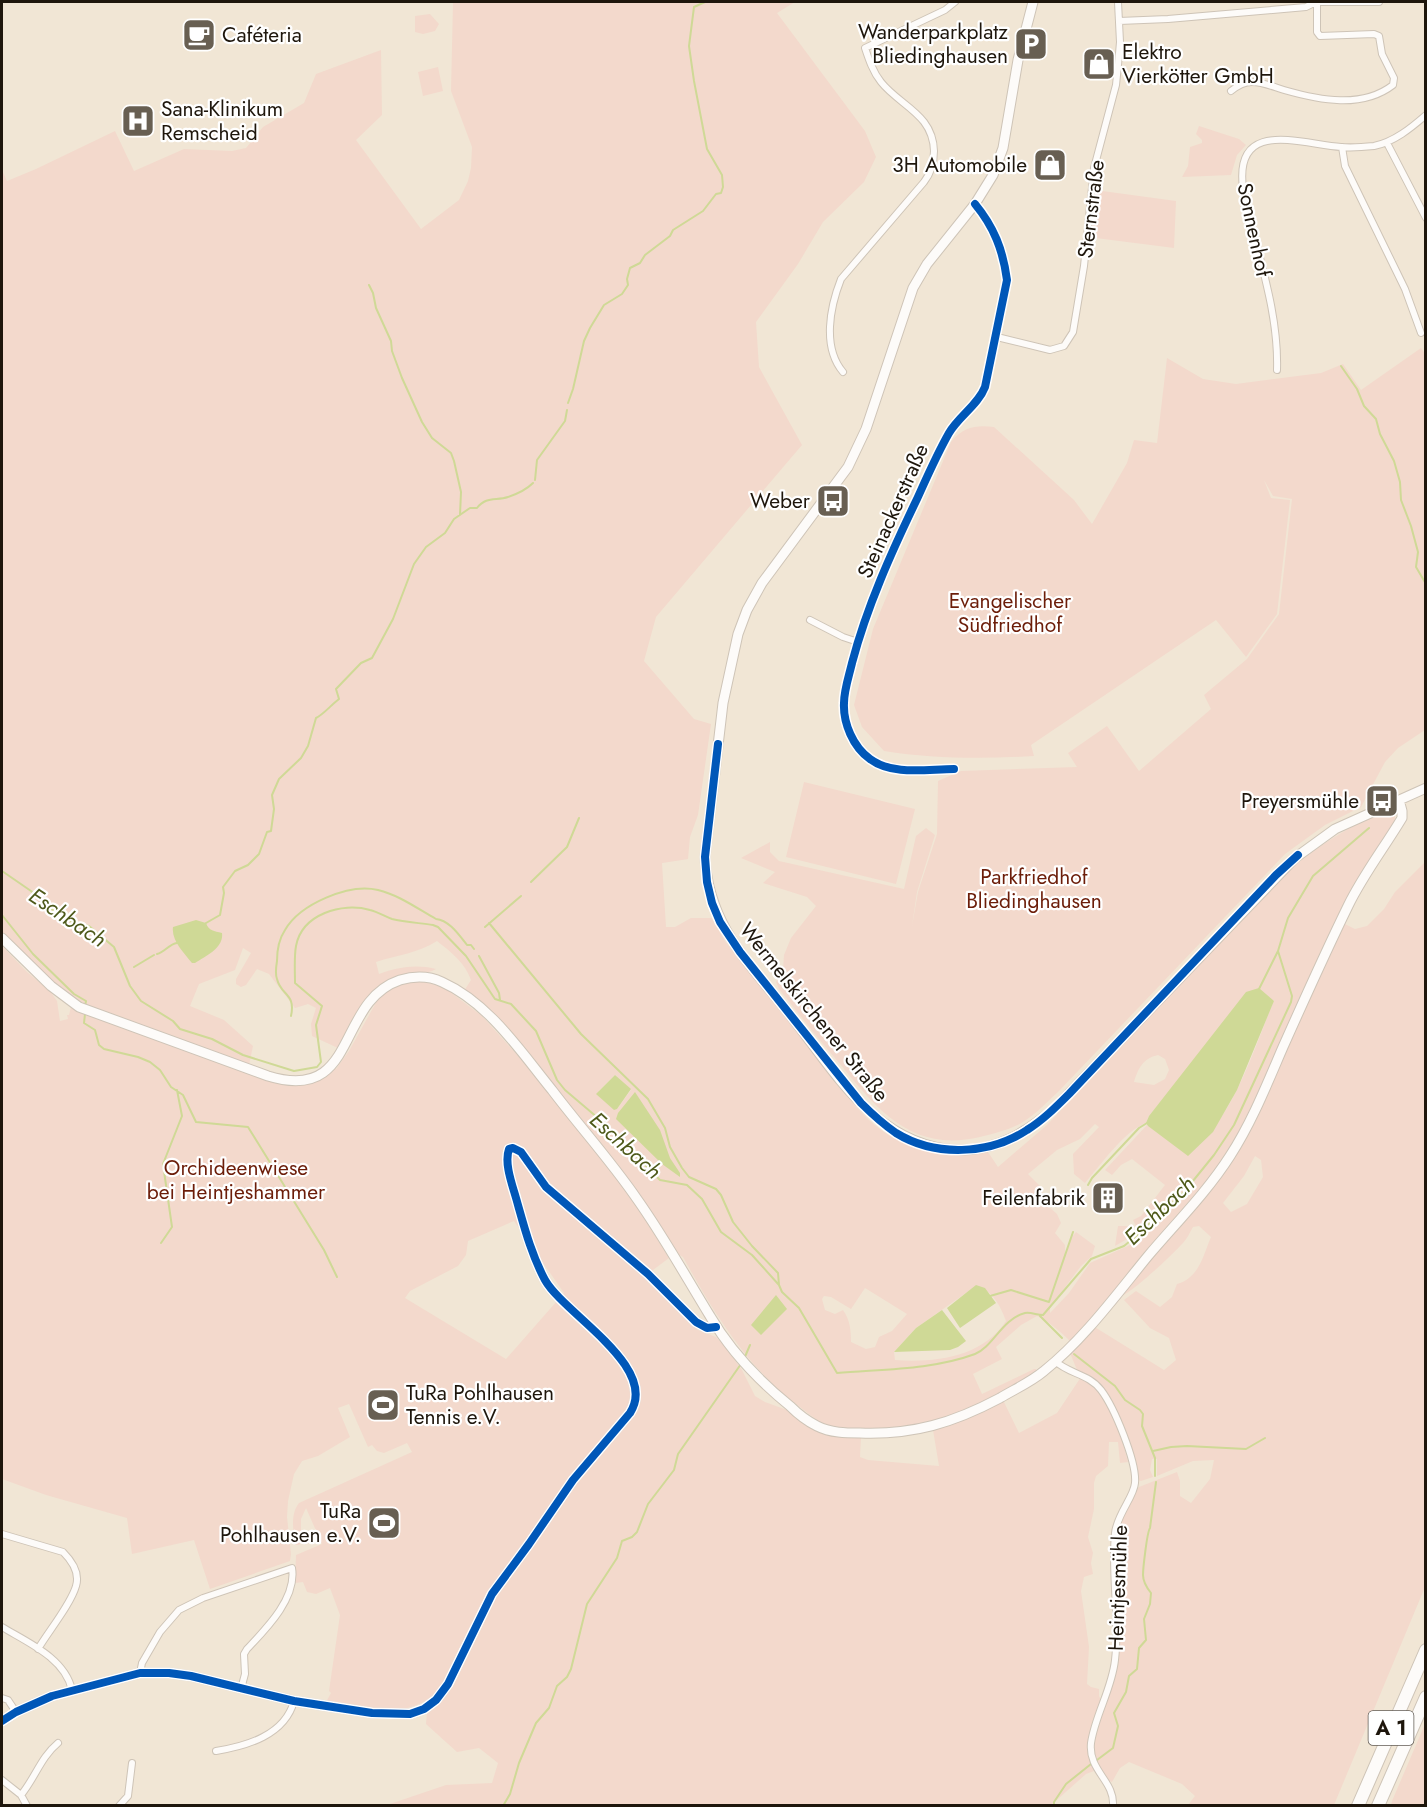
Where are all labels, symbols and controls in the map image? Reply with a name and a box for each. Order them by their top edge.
cafe icon: Caféteria [181,17,217,53]
place label: Wanderparkplatz Bliedinghausen [858,17,1008,71]
place label: Caféteria [222,20,302,50]
parking icon: Wanderparkplatz Bliedinghausen [1013,26,1049,62]
place label: Elektro Vierkötter GmbH [1122,37,1274,91]
shop icon: Elektro Vierkötter GmbH [1081,46,1117,82]
place label: Sana-Klinikum Remscheid [161,94,283,148]
hospital icon: Sana-Klinikum Remscheid [120,103,156,139]
shop icon: 3H Automobile [1032,147,1068,183]
place label: 3H Automobile [892,150,1027,180]
street label: Sternstraße [1070,158,1112,260]
street label: Sonnenhof [1229,180,1279,281]
street label: Steinackerstraße [850,439,936,583]
bus stop icon: Weber [815,483,851,519]
place label: Weber [750,486,811,516]
park label: Evangelischer Südfriedhof [949,586,1072,640]
bus stop icon: Preyersmühle [1364,783,1400,819]
place label: Preyersmühle [1241,786,1359,816]
park label: Parkfriedhof Bliedinghausen [966,862,1102,916]
water label: Eschbach [23,879,113,955]
street label: Wermelskirchener Straße [732,916,896,1108]
water label: Eschbach [583,1104,669,1186]
park label: Orchideenwiese bei Heintjeshammer [147,1153,326,1207]
water label: Eschbach [1116,1168,1202,1252]
building icon: Feilenfabrik [1090,1180,1126,1216]
place label: Feilenfabrik [982,1183,1086,1213]
place label: TuRa Pohlhausen Tennis e.V. [406,1378,554,1432]
sports icon: TuRa Pohlhausen Tennis e.V. [365,1387,401,1423]
place label: TuRa Pohlhausen e.V. [220,1496,361,1550]
sports icon: TuRa Pohlhausen e.V. [366,1505,402,1541]
street label: Heintjesmühle [1101,1524,1135,1651]
road number: A 1 [1368,1711,1414,1745]

